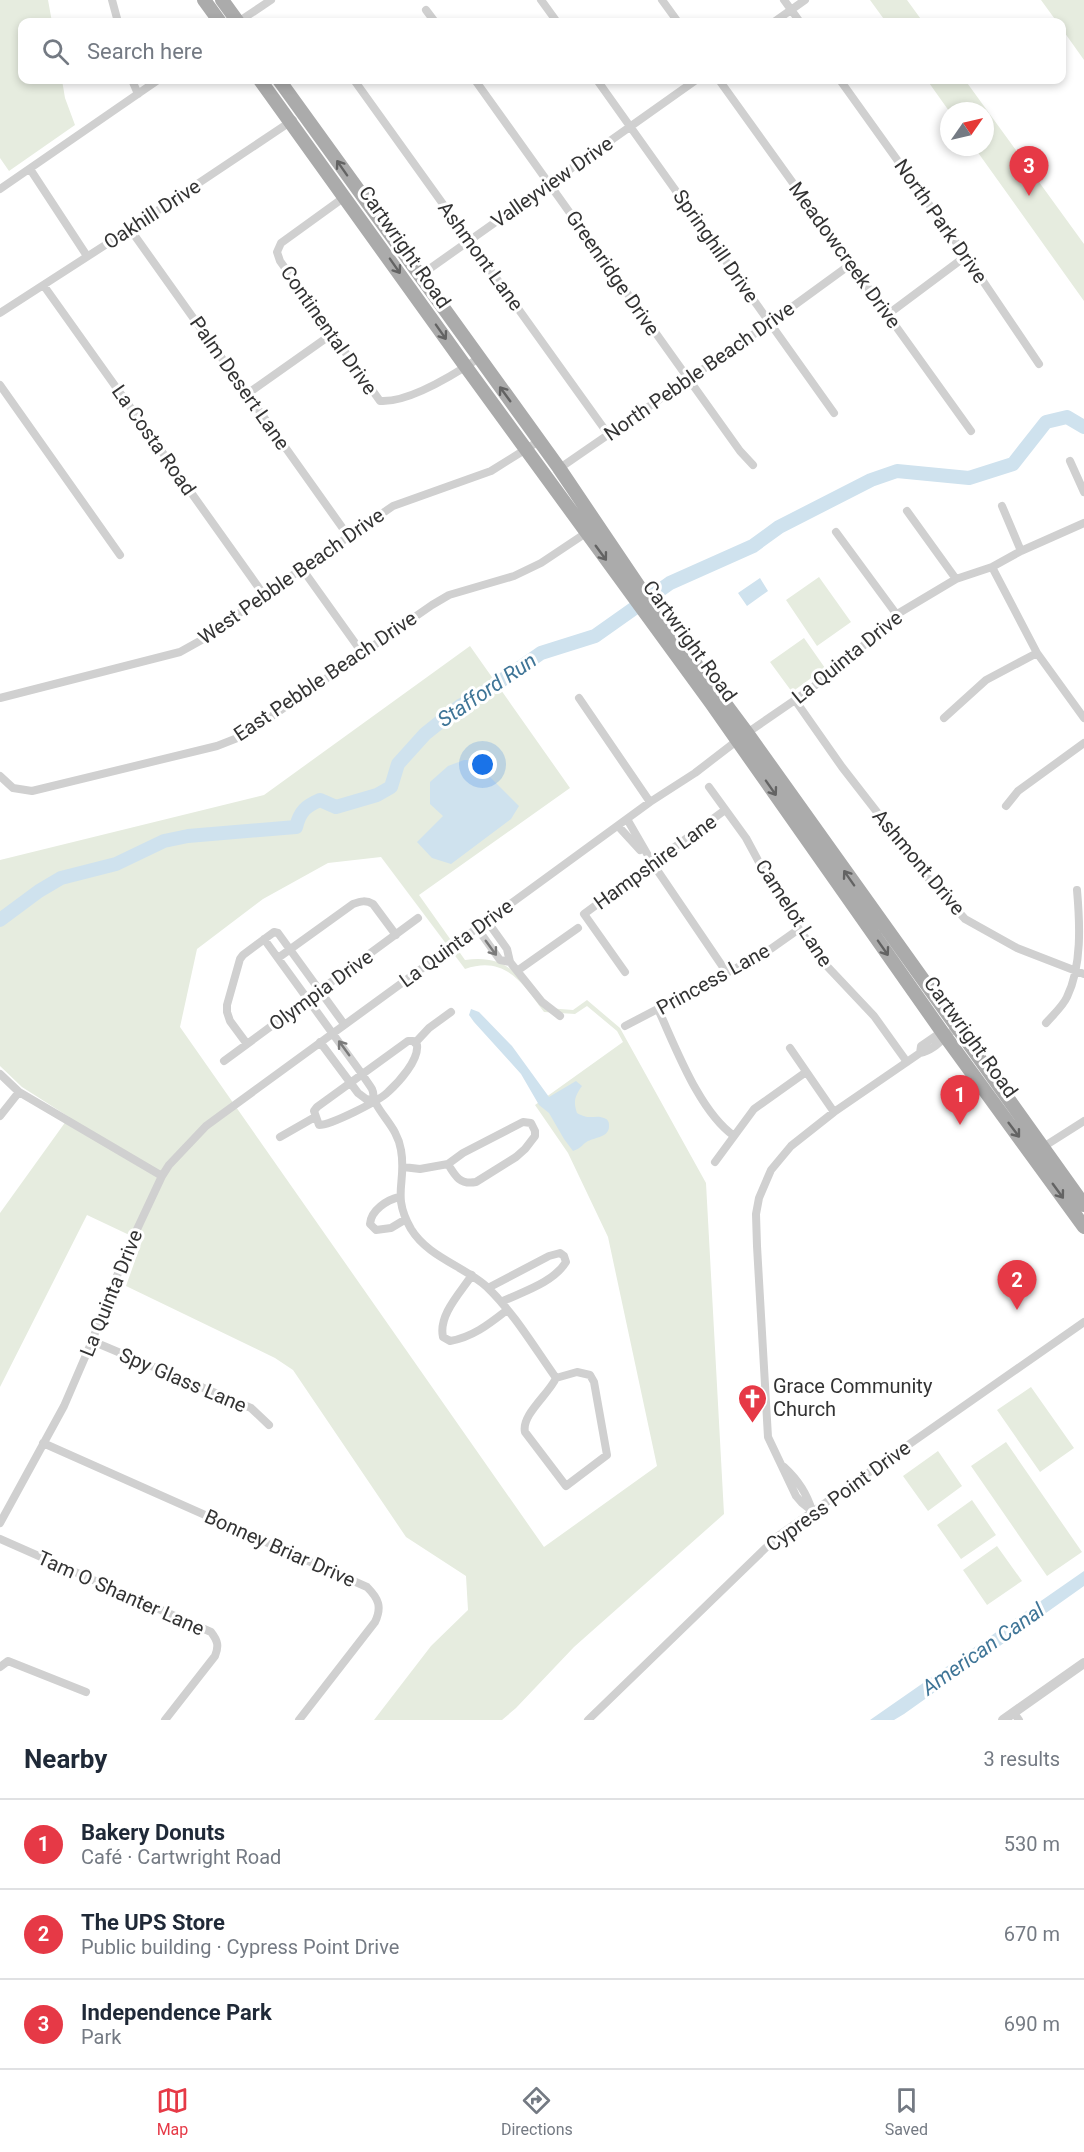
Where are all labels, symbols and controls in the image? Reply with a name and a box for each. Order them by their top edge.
search box [18,18,1066,84]
icon: search [39,35,72,68]
text: Search here [87,39,203,64]
north arrow [940,102,994,156]
street label: Valleyview Drive [487,131,617,233]
pin: 3 [1010,146,1048,196]
street label: North Park Drive [889,154,993,288]
one-way arrow [336,160,348,176]
street label: Oakhill Drive [99,174,205,254]
street label: Meadowcreek Drive [784,177,906,333]
street label: Cartwright Road [354,181,456,313]
street label: Springhill Drive [668,185,764,307]
street label: Ashmont Lane [433,197,529,315]
street label: Greenridge Drive [561,206,665,340]
one-way arrow [389,258,401,274]
street label: Continental Drive [276,261,382,399]
street label: North Pebble Beach Drive [599,296,799,446]
street label: Palm Desert Lane [185,312,295,454]
one-way arrow [435,324,447,340]
street label: La Costa Road [107,380,201,500]
one-way arrow [499,387,511,403]
street label: West Pebble Beach Drive [194,503,388,649]
one-way arrow [595,544,608,560]
street label: Cartwright Road [638,576,742,706]
street label: La Quinta Drive [787,605,907,709]
street label: East Pebble Beach Drive [229,606,421,746]
water label: Stafford Run [433,648,541,732]
your location [468,750,497,779]
one-way arrow [765,780,777,796]
street label: Ashmont Drive [868,804,970,920]
street label: Hampshire Lane [589,810,721,914]
street label: Camelot Lane [750,855,838,971]
one-way arrow [843,870,855,886]
street label: La Quinta Drive [394,894,518,992]
street label: Princess Lane [652,938,774,1020]
one-way arrow [485,939,498,955]
one-way arrow [877,939,889,955]
street label: Olympia Drive [264,944,378,1036]
street label: Cartwright Road [919,972,1023,1102]
one-way arrow [338,1041,350,1057]
pin: 1 [940,1076,980,1125]
one-way arrow [1007,1121,1020,1137]
one-way arrow [1052,1182,1064,1198]
street label: La Quinta Drive [75,1226,147,1360]
pin: 2 [998,1260,1036,1310]
street label: Spy Glass Lane [116,1342,250,1418]
place label: Grace Community Church [773,1374,933,1421]
church icon: Grace Community Church [736,1382,768,1424]
street label: Cypress Point Drive [761,1436,915,1556]
street label: Bonney Briar Drive [201,1504,359,1592]
street label: Tam O Shanter Lane [34,1545,208,1641]
water label: American Canal [916,1597,1050,1701]
text: Nearby [24,1744,107,1774]
text: 3 results [984,1747,1060,1771]
text: Bakery Donuts [81,1820,225,1845]
text: 1 [38,1832,49,1856]
text: 530 m [1004,1832,1060,1856]
text: Café · Cartwright Road [81,1845,281,1869]
text: The UPS Store [81,1910,225,1935]
text: 2 [38,1922,49,1946]
text: 670 m [1004,1922,1060,1946]
text: Public building · Cypress Point Drive [81,1935,399,1959]
text: Independence Park [81,2000,272,2025]
text: 3 [38,2012,49,2036]
text: 690 m [1004,2012,1060,2036]
text: Park [81,2025,121,2049]
tab: Map [156,2084,189,2139]
tab: Directions [501,2084,573,2139]
tab: Saved [885,2084,928,2139]

